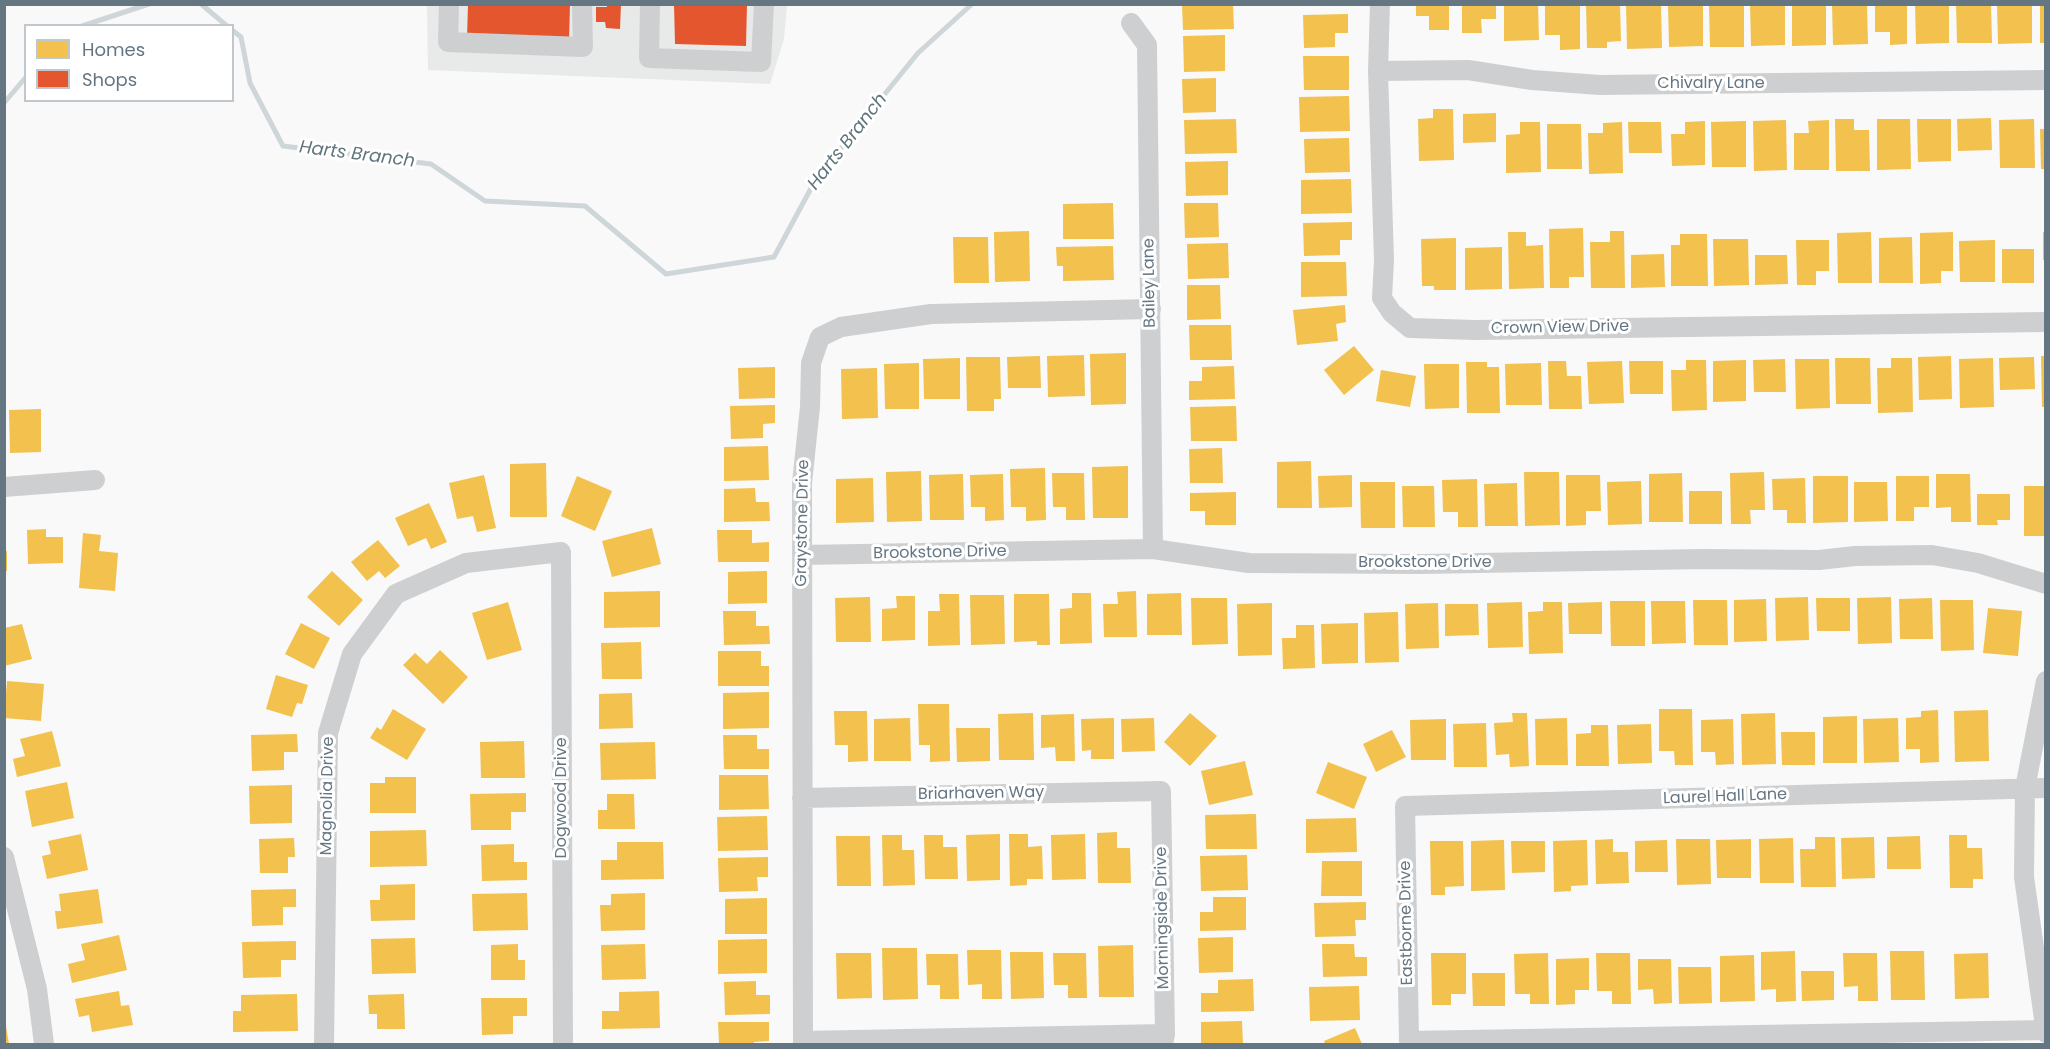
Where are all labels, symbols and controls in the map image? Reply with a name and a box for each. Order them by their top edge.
legend [24,24,234,102]
text: Homes [82,37,145,62]
text: Shops [82,67,137,92]
street label: Chivalry Lane [1657,74,1765,94]
water label: Harts Branch [804,89,892,195]
water label: Harts Branch [298,137,416,173]
street label: Bailey Lane [1140,238,1160,328]
street label: Crown View Drive [1491,317,1629,339]
street label: Graystone Drive [792,459,814,587]
street label: Brookstone Drive [873,542,1007,564]
street label: Brookstone Drive [1358,553,1492,573]
street label: Magnolia Drive [317,736,339,856]
street label: Dogwood Drive [552,737,572,859]
street label: Briarhaven Way [918,783,1044,805]
street label: Laurel Hall Lane [1663,785,1787,809]
street label: Morningside Drive [1152,847,1174,989]
street label: Eastborne Drive [1396,860,1418,986]

